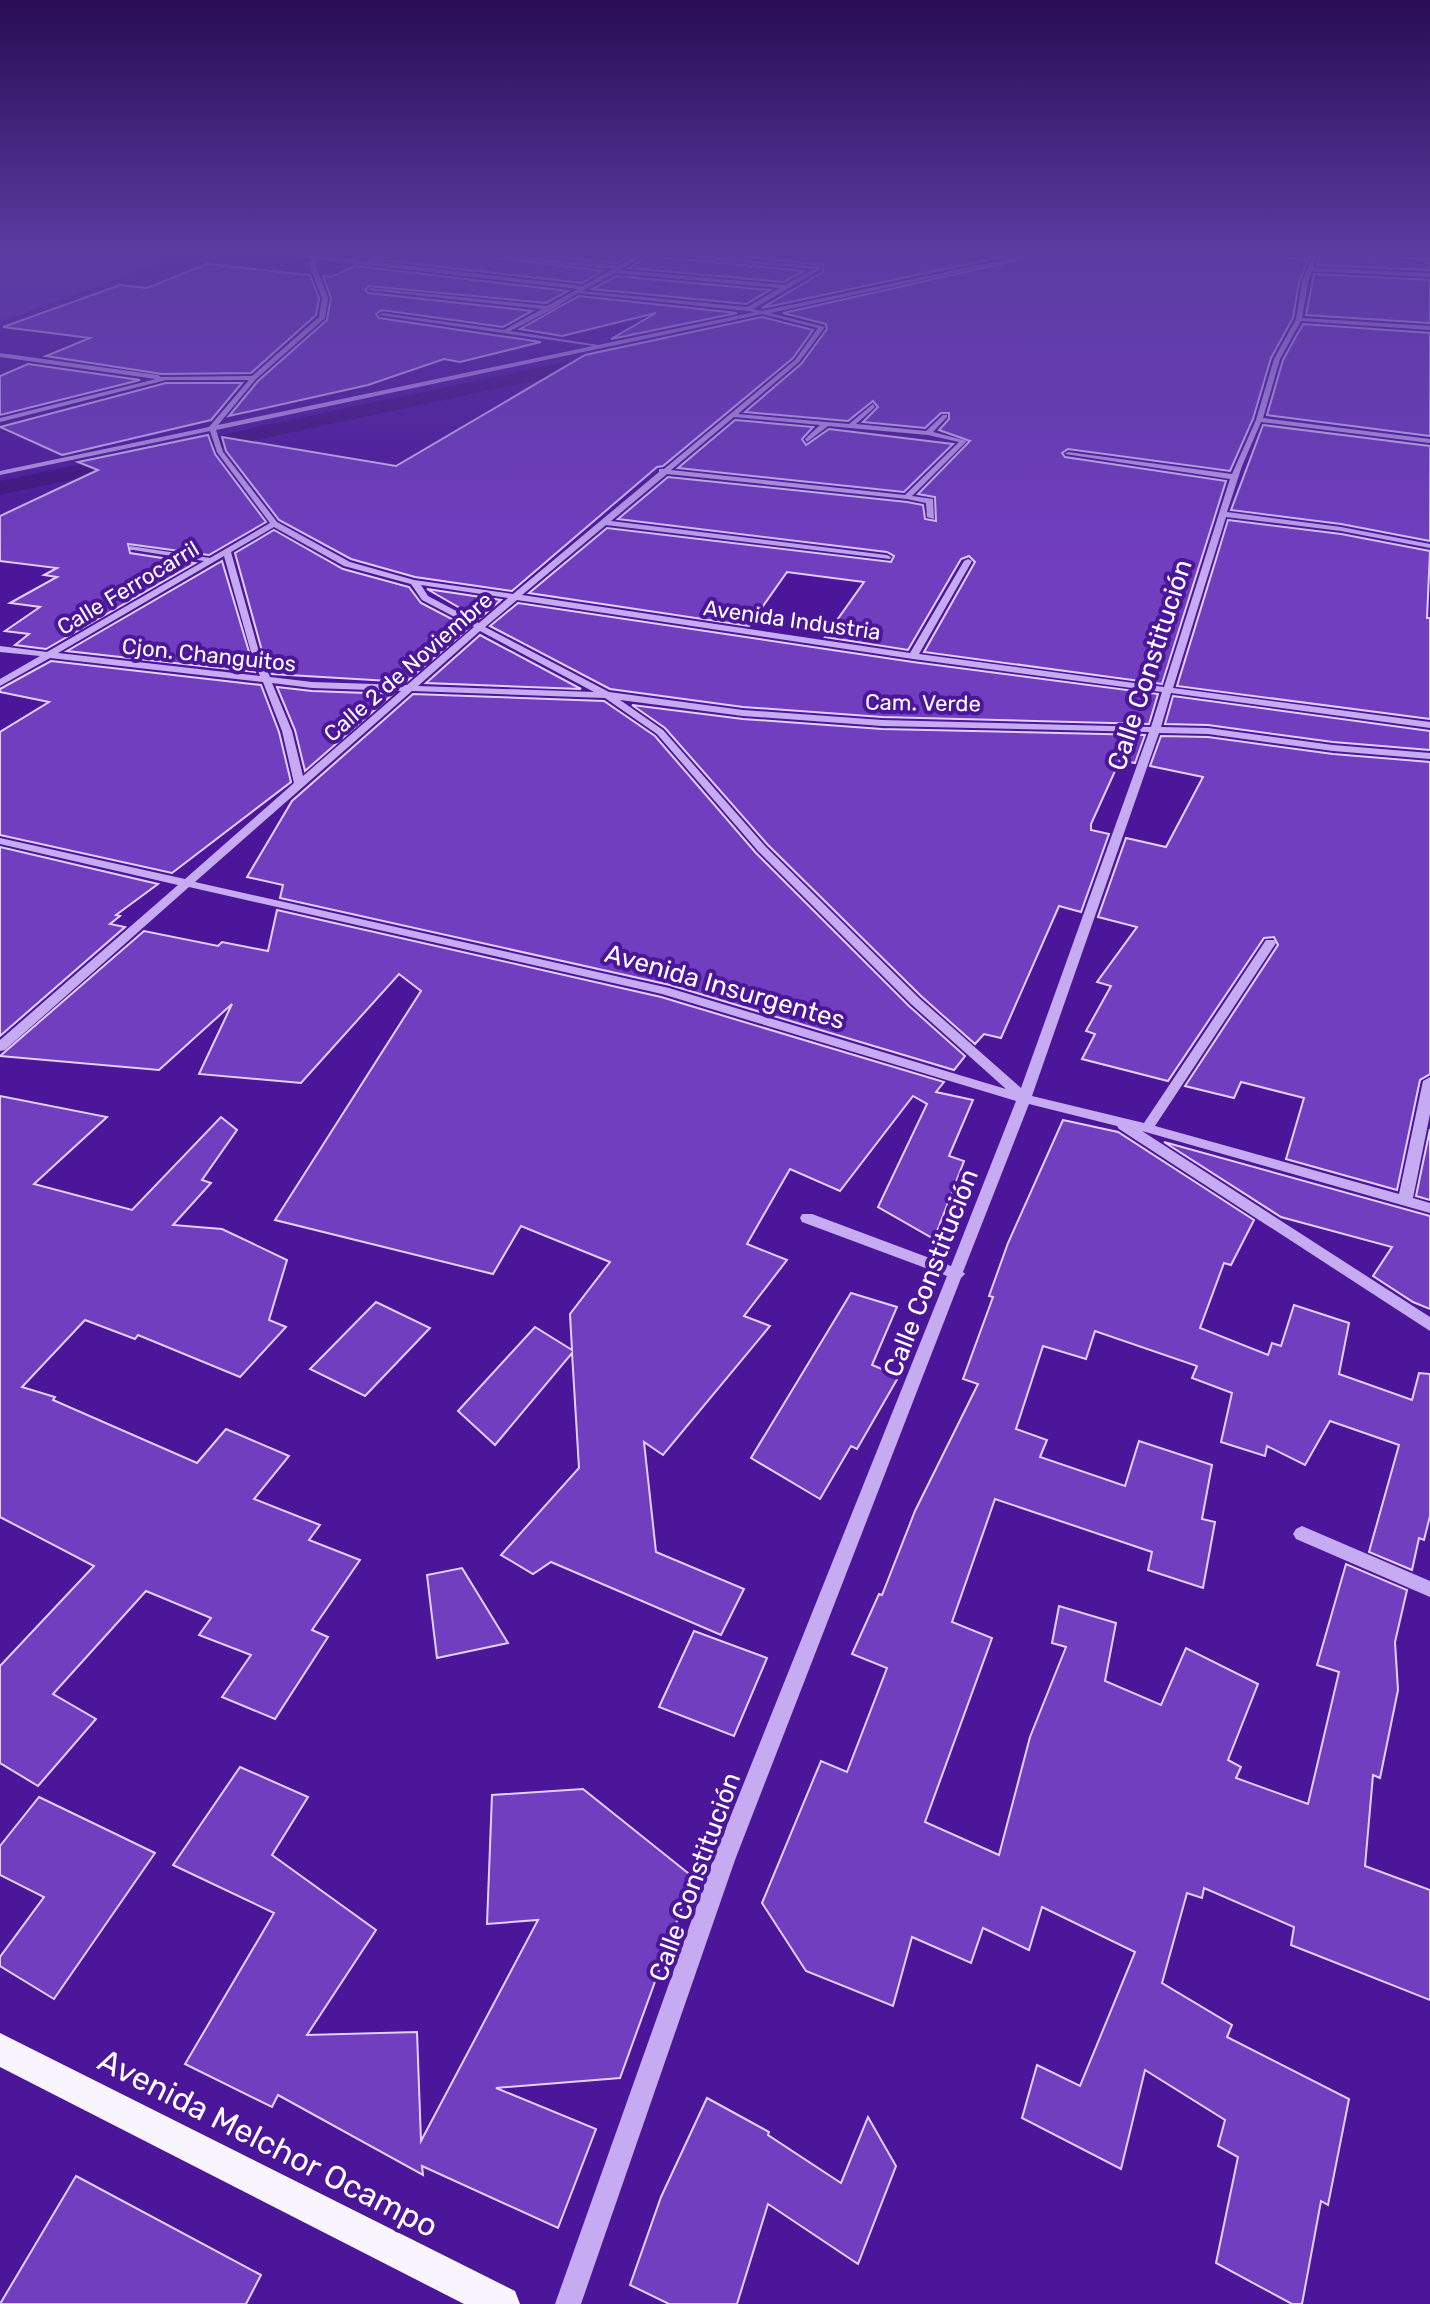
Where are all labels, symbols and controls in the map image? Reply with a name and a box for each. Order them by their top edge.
street label: Calle Ferrocarril [52,535,204,641]
street label: Calle Constitución [1101,556,1199,774]
street label: Calle 2 de Noviembre [318,586,498,748]
street label: Avenida Industria [702,594,882,646]
street label: Cjon. Changuitos [121,632,297,678]
street label: Cam. Verde [865,688,981,718]
street label: Avenida Insurgentes [601,938,849,1036]
street label: Calle Constitución [877,1165,985,1381]
street label: Calle Constitución [643,1768,747,1986]
street label: Avenida Melchor Ocampo [92,2041,444,2245]

